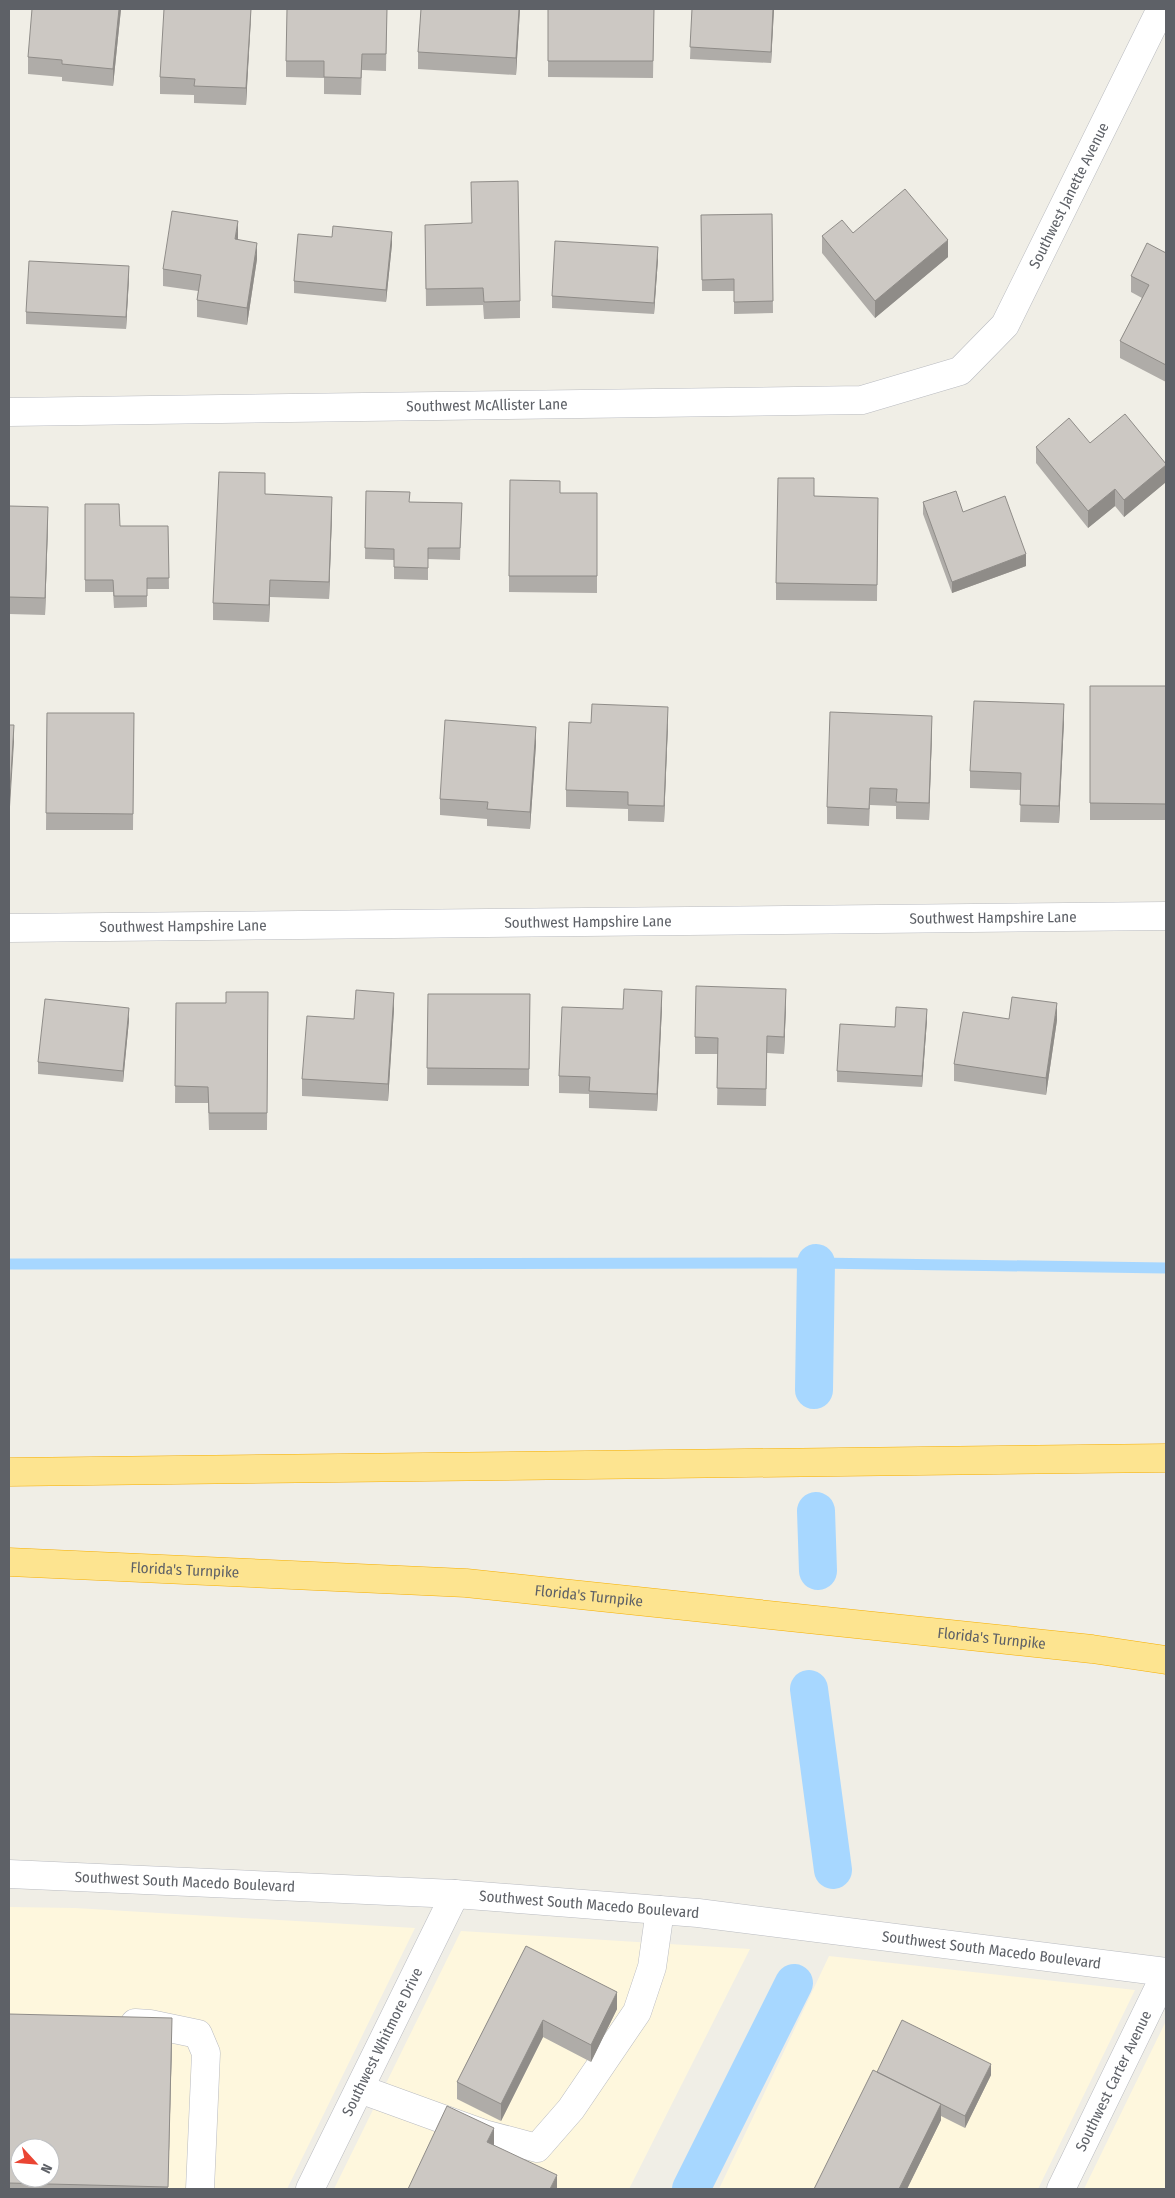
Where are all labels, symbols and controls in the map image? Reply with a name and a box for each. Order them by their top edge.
street label: Southwest Janette Avenue [1025,120,1113,272]
street label: Southwest McAllister Lane [406,395,568,415]
street label: Southwest Hampshire Lane [909,908,1077,928]
street label: Southwest Hampshire Lane [504,912,672,932]
street label: Southwest Hampshire Lane [99,916,267,936]
street label: Florida's Turnpike [130,1559,240,1582]
street label: Florida's Turnpike [534,1581,644,1611]
street label: Florida's Turnpike [937,1624,1047,1653]
street label: Southwest South Macedo Boulevard [74,1868,295,1896]
street label: Southwest South Macedo Boulevard [478,1887,700,1922]
street label: Southwest South Macedo Boulevard [881,1927,1102,1973]
street label: Southwest Whitmore Drive [338,1965,426,2119]
street label: Southwest Carter Avenue [1072,2008,1155,2154]
north arrow [10,2138,60,2188]
text: N [37,2161,56,2176]

